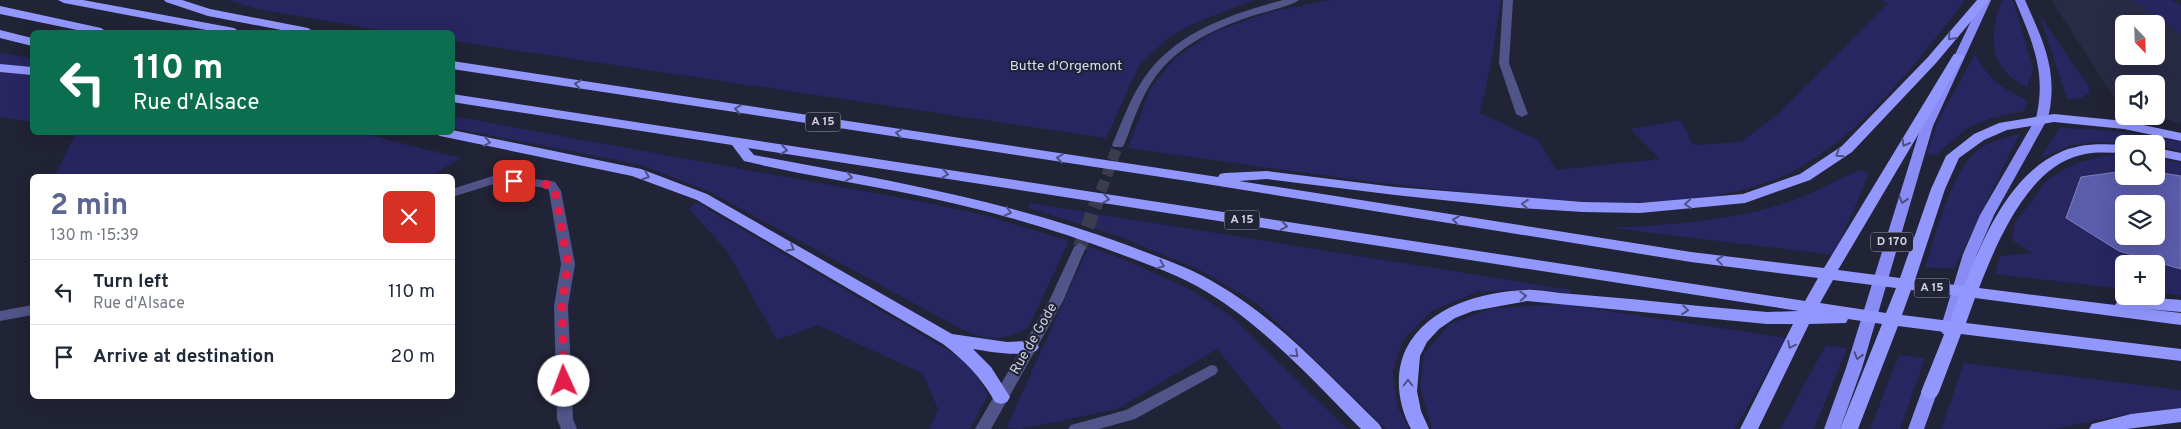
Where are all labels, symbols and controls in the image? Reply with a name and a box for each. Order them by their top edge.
north arrow [2115,15,2165,65]
map controls [2115,15,2165,305]
one-way arrow [1949,31,1957,40]
text: 110 m [133,47,223,91]
icon: left [50,50,115,115]
park label: Butte d'Orgemont [1010,58,1122,75]
button: sound [2115,75,2165,125]
one-way arrow [573,80,582,90]
text: Rue d'Alsace [133,90,259,117]
one-way arrow [734,104,743,114]
road number: A 15 [806,112,840,132]
one-way arrow [895,129,903,139]
button: search [2115,135,2165,185]
one-way arrow [483,136,492,147]
one-way arrow [1901,138,1911,147]
one-way arrow [780,144,789,154]
one-way arrow [1836,148,1845,158]
one-way arrow [1055,153,1064,163]
pin [493,160,535,202]
icon: arrive [500,167,528,195]
one-way arrow [941,169,949,179]
one-way arrow [641,170,650,180]
one-way arrow [844,172,853,182]
text: 2 min [50,188,128,225]
button: close [383,191,435,243]
one-way arrow [1102,193,1110,204]
button: layers [2115,195,2165,245]
one-way arrow [1899,196,1909,204]
one-way arrow [1521,198,1529,209]
one-way arrow [1683,199,1691,210]
one-way arrow [1003,206,1012,217]
road number: A 15 [1224,210,1260,230]
one-way arrow [1452,215,1460,225]
one-way arrow [1279,221,1288,231]
text: 130 m · 15:39 [50,226,139,246]
road number: D 170 [1871,232,1913,252]
one-way arrow [786,241,795,251]
one-way arrow [1716,255,1724,266]
button: + [2115,255,2165,305]
one-way arrow [1156,258,1165,269]
text: Turn left [93,270,169,294]
icon: left [50,278,78,306]
road number: A 15 [1914,278,1950,298]
text: 110 m [388,280,435,304]
one-way arrow [1519,290,1527,301]
text: Rue d'Alsace [93,294,185,314]
street label: Rue de Gode [1007,300,1061,378]
one-way arrow [1681,304,1689,315]
one-way arrow [1786,340,1797,349]
icon: arrive [50,343,78,371]
text: Arrive at destination [93,345,274,369]
text: 20 m [391,345,435,369]
one-way arrow [1290,348,1299,357]
one-way arrow [1853,351,1863,360]
position arrow [537,354,589,406]
one-way arrow [1403,379,1413,386]

